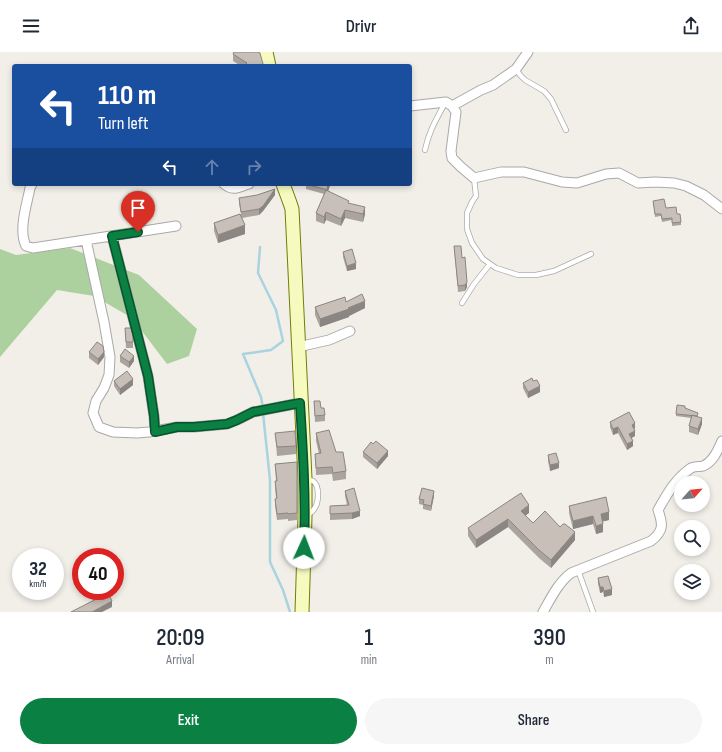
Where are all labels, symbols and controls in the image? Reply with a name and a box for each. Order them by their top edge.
icon: menu [20,15,42,37]
icon: share [680,15,702,37]
text: Drivr [346,16,376,37]
text: 110 m [98,79,156,112]
icon: left [32,80,84,132]
text: Turn left [98,113,149,134]
icon: left [159,156,181,178]
icon: ahead [201,156,223,178]
icon: right [243,156,265,178]
pin [121,191,155,232]
icon: arrive [127,197,149,219]
north arrow [674,476,710,512]
map controls [674,476,710,600]
button: search [674,520,710,556]
position arrow [283,527,325,569]
speed limit sign: 40 [72,548,124,600]
text: 32 [29,557,47,581]
button: layers [674,564,710,600]
text: km/h [29,578,47,590]
text: 20:09 [156,623,204,652]
text: 1 [364,623,373,652]
text: 390 [533,623,566,652]
text: Arrival [166,652,194,668]
text: min [361,652,377,668]
text: m [545,652,554,668]
button: Exit [20,698,357,744]
button: Share [365,698,702,744]

